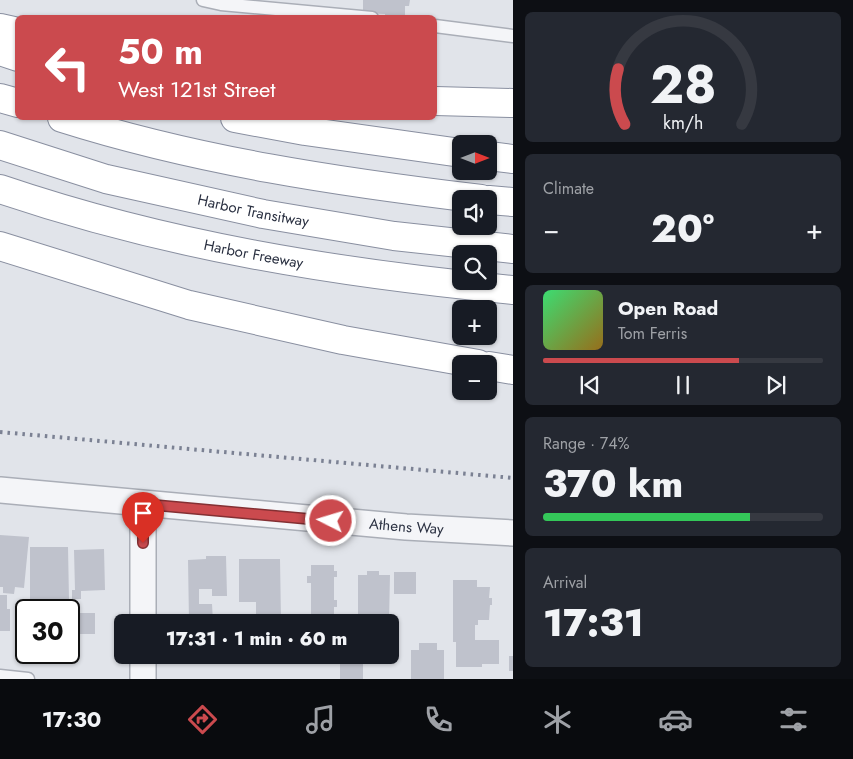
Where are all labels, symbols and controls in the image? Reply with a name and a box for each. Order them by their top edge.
text: 50 m [118,27,203,77]
icon: left [35,35,100,100]
text: 28 [650,47,716,123]
text: West 121st Street [118,73,276,105]
text: km/h [663,110,703,136]
north arrow [452,135,498,180]
map controls [452,135,497,400]
text: Climate [543,177,594,200]
street label: Harbor Transitway [195,189,311,233]
button: sound [452,190,497,235]
text: 20° [651,201,714,256]
text: − [543,209,560,250]
text: + [806,209,823,250]
street label: Harbor Freeway [202,234,305,274]
button: search [452,245,497,290]
text: Open Road [618,295,718,322]
button: + [452,300,497,345]
text: Tom Ferris [618,322,687,345]
button: − [452,355,497,400]
icon: previous [576,371,604,399]
icon: pause [669,371,697,399]
icon: next [762,371,790,399]
text: Range · 74% [543,432,630,455]
text: 370 km [543,456,683,511]
pin [122,492,164,543]
position arrow [304,494,356,546]
icon: arrive [129,499,157,527]
street label: Athens Way [368,513,445,540]
text: Arrival [543,571,587,594]
text: 17:31 [543,595,644,650]
speed limit sign: 30 [15,599,80,664]
text: 17:31 · 1 min · 60 m [166,625,347,652]
icon: directions [185,702,220,737]
icon: music [303,702,338,737]
icon: phone [421,702,456,737]
icon: climate [540,702,575,737]
icon: car [658,702,693,737]
icon: filters [776,702,811,737]
text: 17:30 [42,703,101,735]

